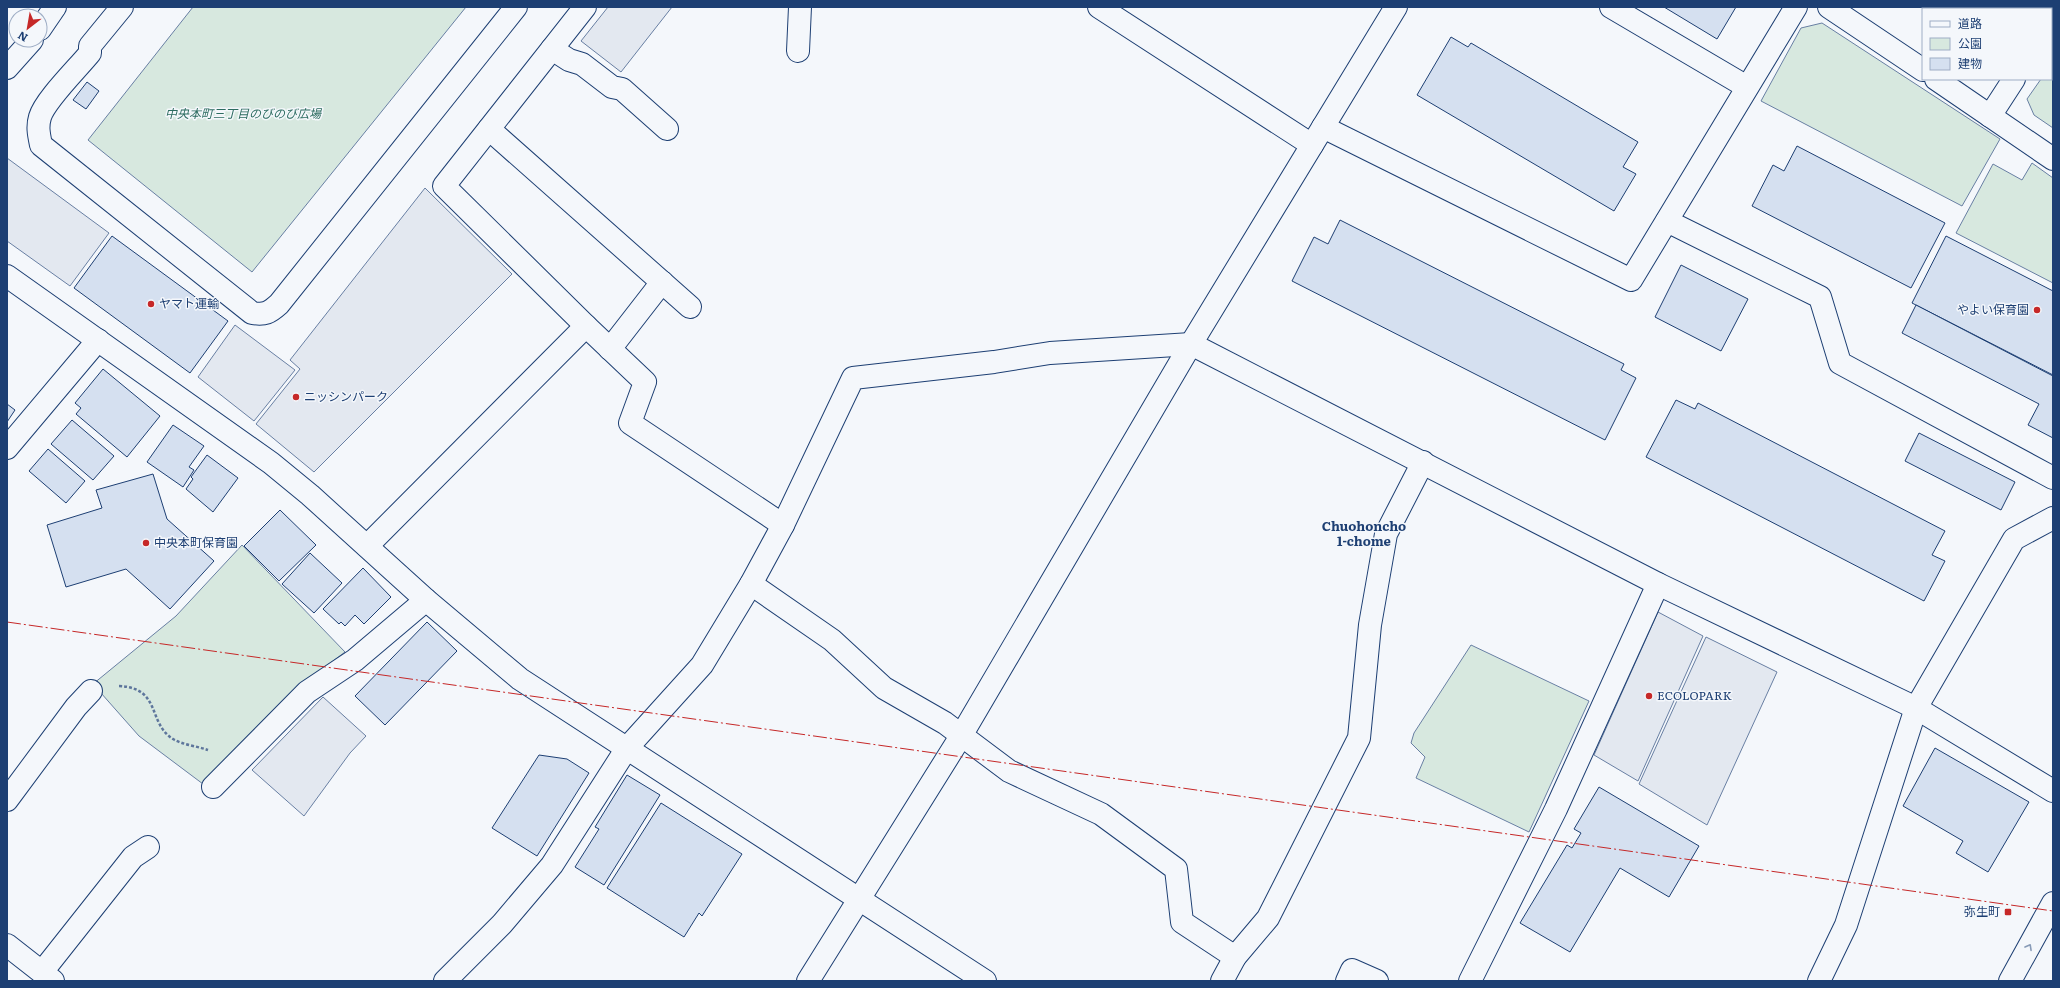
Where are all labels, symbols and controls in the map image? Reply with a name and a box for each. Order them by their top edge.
north arrow [8,8,48,48]
legend [1922,8,2052,80]
text: 道路 [1958,14,1982,32]
text: N [14,28,30,47]
text: 公園 [1958,34,1982,52]
text: 建物 [1958,54,1982,72]
park label: 中央本町三丁目のびのび広場 [165,104,323,122]
place label: ヤマト運輸 [159,294,219,312]
marker: ヤマト運輸 [146,299,156,309]
place label: やよい保育園 [1957,300,2029,318]
marker: やよい保育園 [2032,305,2042,315]
place label: ニッシンパーク [304,387,388,405]
marker: ニッシンパーク [291,392,301,402]
district label: Chuohoncho 1-chome [1322,516,1406,550]
place label: 中央本町保育園 [154,533,238,551]
marker: 中央本町保育園 [141,538,151,548]
place label: ECOLOPARK [1657,686,1732,704]
marker: ECOLOPARK [1644,691,1654,701]
place label: 弥生町 [1964,902,2000,920]
marker: 弥生町 [2003,907,2013,917]
one-way arrow [2024,944,2031,951]

